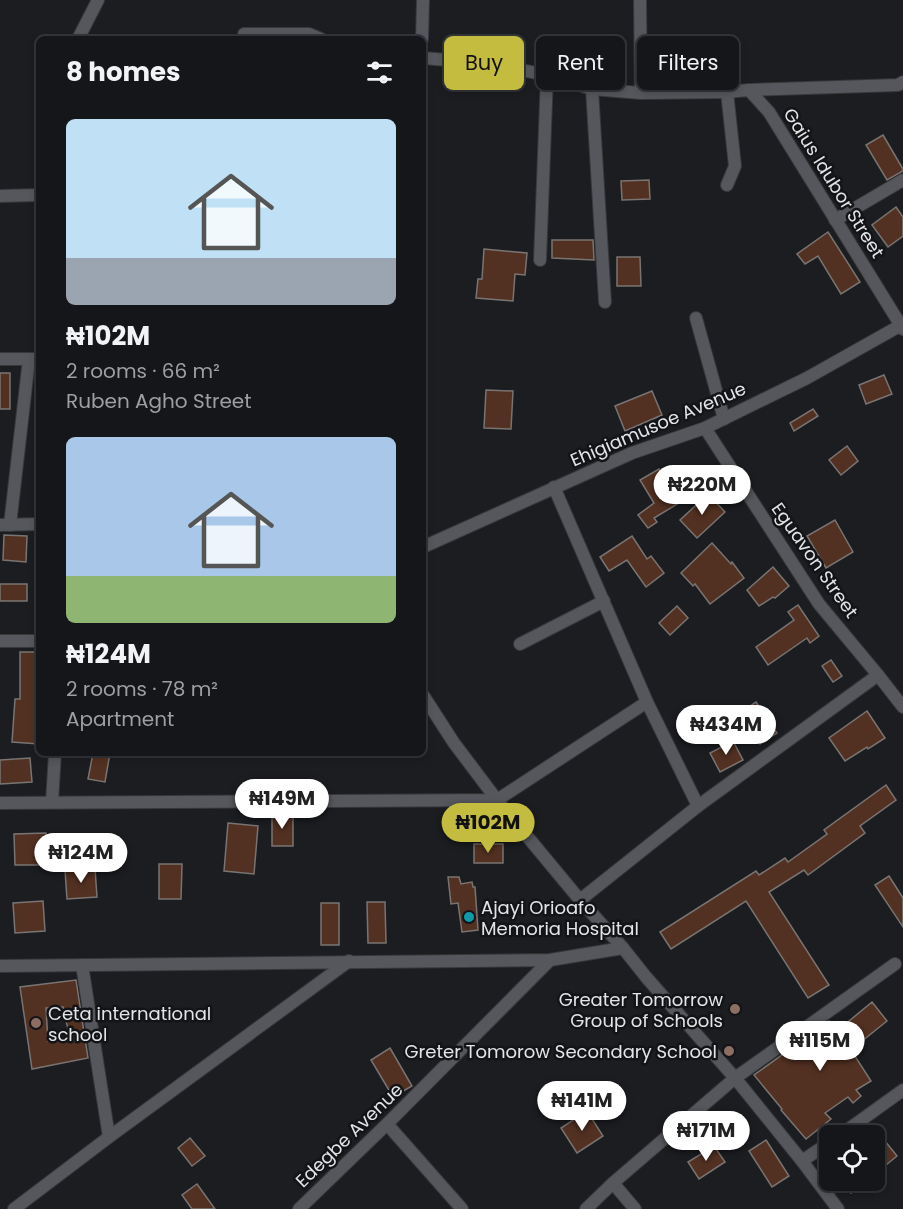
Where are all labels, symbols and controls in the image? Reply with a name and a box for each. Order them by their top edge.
chip: Buy [444,36,524,90]
chip: Rent [536,36,625,90]
chip: Filters [637,36,739,90]
text: 8 homes [66,54,181,90]
icon: filters [363,56,396,89]
street label: Gaius Idubor Street [778,103,890,263]
icon: home [177,158,285,266]
text: ₦102M [66,318,150,354]
text: 2 rooms · 66 m² [66,357,220,385]
street label: Ehigiamusoe Avenue [566,376,750,472]
text: Ruben Agho Street [66,387,252,415]
pin: ₦220M [660,465,744,516]
text: ₦220M [668,470,736,498]
icon: home [177,476,285,584]
street label: Eguavon Street [766,497,864,623]
text: ₦124M [66,636,151,672]
text: 2 rooms · 78 m² [66,675,218,703]
text: Apartment [66,705,174,733]
pin: ₦434M [684,705,768,756]
text: ₦434M [690,710,762,738]
pin: ₦149M [240,779,324,830]
text: ₦149M [249,784,315,812]
pin: ₦102M [446,803,530,854]
text: ₦102M [456,808,520,836]
pin: ₦124M [39,833,123,884]
text: ₦124M [48,838,114,866]
place label: Ajayi Orioafo Memoria Hospital [481,895,639,941]
marker: Ajayi Orioafo Memoria Hospital [462,910,476,924]
place label: Greater Tomorrow Group of Schools [559,987,723,1033]
place label: Ceta international school [48,1001,211,1047]
marker: Greater Tomorrow Group of Schools [728,1002,742,1016]
marker: Ceta international school [29,1016,43,1030]
pin: ₦115M [778,1021,862,1072]
text: ₦115M [790,1026,850,1054]
place label: Greter Tomorow Secondary School [405,1039,717,1064]
marker: Greter Tomorow Secondary School [722,1044,736,1058]
street label: Edegbe Avenue [290,1077,408,1193]
pin: ₦141M [540,1081,624,1132]
text: ₦141M [551,1086,613,1114]
pin: ₦171M [664,1111,748,1162]
text: ₦171M [677,1116,735,1144]
map controls [819,1125,885,1191]
button: locate [819,1125,885,1191]

